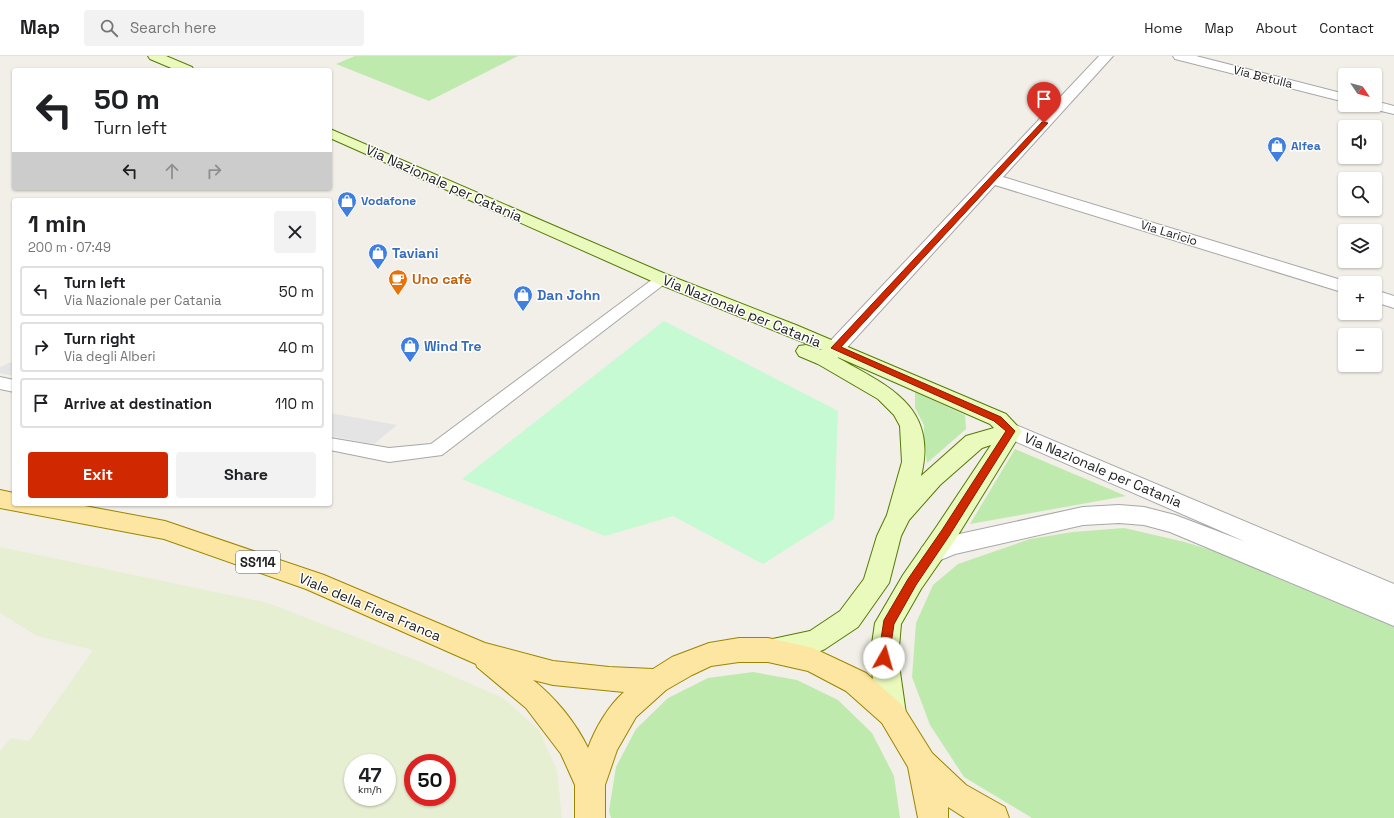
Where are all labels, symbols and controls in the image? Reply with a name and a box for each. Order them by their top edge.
search box [84,10,364,46]
text: Map [20,15,60,40]
icon: search [98,17,120,39]
text: Search here [130,18,216,37]
text: Home [1144,19,1182,37]
text: Map [1204,19,1234,37]
text: About [1256,19,1297,37]
text: Contact [1319,19,1374,37]
street label: Via Betulla [1232,62,1295,92]
north arrow [1338,68,1382,112]
map controls [1338,68,1382,372]
text: 50 m [94,81,160,117]
pin [1027,82,1061,123]
icon: left [28,84,80,136]
icon: arrive [1033,88,1055,110]
text: Turn left [94,116,167,139]
button: sound [1338,120,1382,164]
shop icon: Alfea [1266,135,1288,163]
place label: Alfea [1291,138,1321,154]
street label: Via Nazionale per Catania [363,140,525,226]
icon: left [119,160,141,182]
icon: ahead [161,160,183,182]
icon: right [203,160,225,182]
button: search [1338,172,1382,216]
shop icon: Vodafone [336,190,358,218]
place label: Vodafone [361,193,416,209]
text: 1 min [28,208,87,239]
button: close [274,211,316,253]
street label: Via Laricio [1139,217,1199,249]
button: layers [1338,224,1382,268]
text: 200 m · 07:49 [28,239,111,256]
shop icon: Taviani [367,242,389,270]
place label: Taviani [392,244,439,262]
cafe icon: Uno cafè [387,268,409,296]
place label: Uno cafè [412,270,472,288]
street label: Via Nazionale per Catania [660,271,824,351]
text: Turn left [64,273,126,292]
button: + [1338,276,1382,320]
icon: left [30,280,52,302]
text: 50 m [279,282,314,301]
shop icon: Dan John [512,284,534,312]
place label: Dan John [537,286,600,304]
text: Via Nazionale per Catania [64,292,222,309]
button: − [1338,328,1382,372]
text: Turn right [64,329,135,348]
shop icon: Wind Tre [399,335,421,363]
icon: right [30,336,52,358]
place label: Wind Tre [424,337,482,355]
text: 40 m [278,338,314,357]
text: Via degli Alberi [64,348,156,365]
icon: arrive [30,392,52,414]
text: Arrive at destination [64,394,212,413]
text: 110 m [275,394,314,413]
street label: Via Nazionale per Catania [1021,429,1185,511]
button: Exit [28,452,168,498]
button: Share [176,452,316,498]
road number: SS114 [236,551,280,573]
street label: Viale della Fiera Franca [296,569,444,645]
position arrow [863,637,905,679]
speed limit sign: 50 [404,754,456,806]
text: 47 [359,762,381,788]
text: km/h [358,783,382,796]

